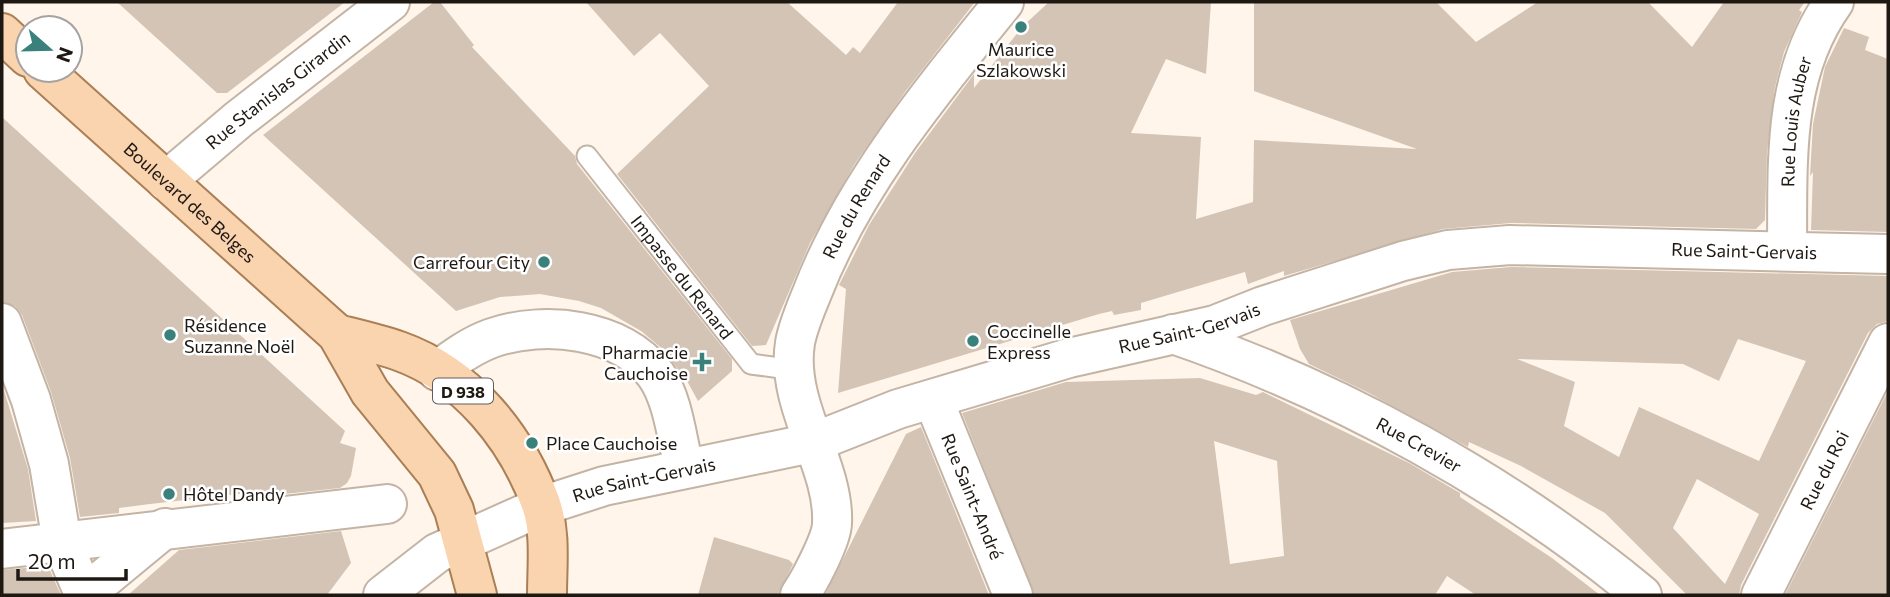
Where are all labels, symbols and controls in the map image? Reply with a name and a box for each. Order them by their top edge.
north arrow [14,14,84,84]
marker: Maurice Szlakowski [1013,19,1029,35]
street label: Rue Stanislas Girardin [201,26,354,154]
place label: Maurice Szlakowski [976,38,1066,81]
text: N [52,44,79,66]
street label: Rue Louis Auber [1776,53,1816,187]
street label: Boulevard des Belges [120,137,261,267]
street label: Rue du Renard [817,150,895,262]
street label: Impasse du Renard [627,210,738,343]
street label: Rue Saint-Gervais [1671,238,1817,263]
place label: Carrefour City [413,251,530,273]
marker: Carrefour City [536,254,552,270]
street label: Rue Saint-Gervais [1116,297,1263,357]
place label: Résidence Suzanne Noël [184,314,295,357]
place label: Coccinelle Express [987,320,1071,363]
marker: Résidence Suzanne Noël [162,327,178,343]
marker: Coccinelle Express [965,333,981,349]
place label: Pharmacie Cauchoise [602,341,688,384]
marker: Pharmacie Cauchoise [694,354,710,370]
road number: D 938 [433,378,493,404]
street label: Rue Crevier [1373,412,1466,477]
street label: Rue du Roi [1795,427,1853,513]
street label: Rue Saint-André [937,430,1008,562]
place label: Place Cauchoise [546,432,677,454]
marker: Place Cauchoise [524,435,540,451]
street label: Rue Saint-Gervais [570,452,717,507]
place label: Hôtel Dandy [183,483,285,505]
marker: Hôtel Dandy [161,486,177,502]
scale bar [18,538,126,582]
text: 20 m [28,548,76,573]

